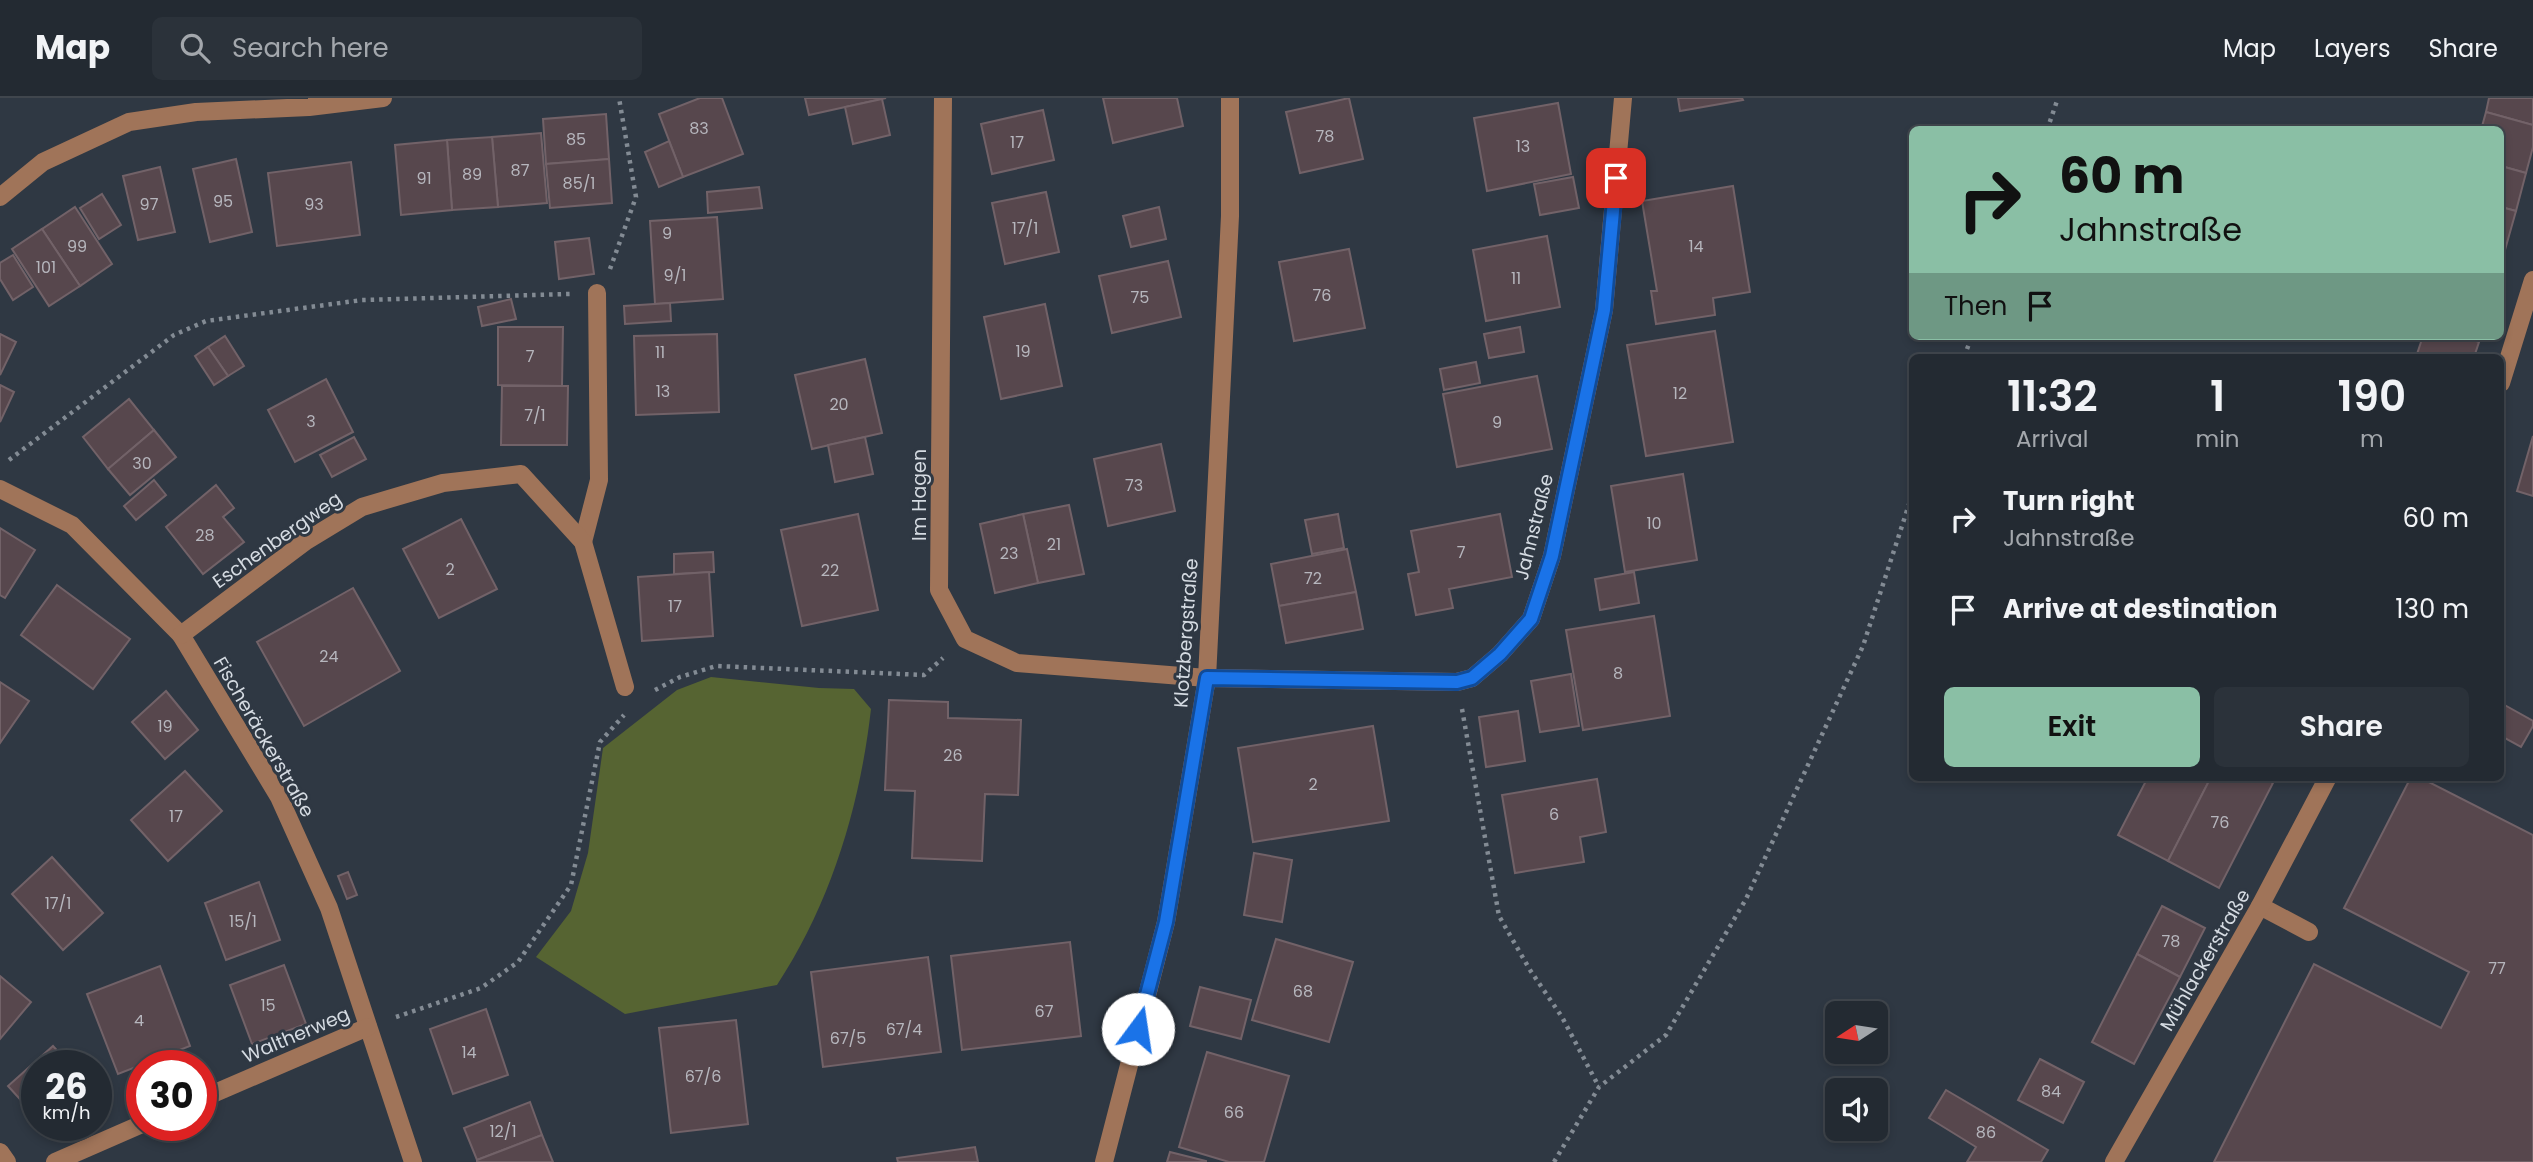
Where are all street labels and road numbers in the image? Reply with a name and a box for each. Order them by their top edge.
street label: Im Hagen [906,449,933,541]
street label: Jahnstraße [1508,471,1560,583]
street label: Eschenbergweg [207,485,347,595]
street label: Klotzbergstraße [1167,557,1205,709]
street label: Fischeräckerstraße [207,652,321,822]
street label: Mühlackerstraße [2153,884,2257,1036]
street label: Waltherweg [238,1000,354,1070]

